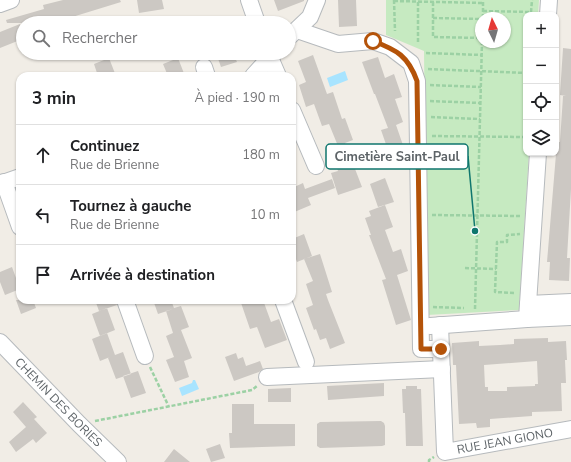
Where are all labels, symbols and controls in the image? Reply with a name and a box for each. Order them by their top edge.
north arrow [475,12,511,48]
map controls [523,12,559,156]
button: + [523,12,559,48]
search box [16,16,296,60]
icon: search [30,27,52,49]
text: Rechercher [62,28,137,48]
route start [364,32,382,50]
button: − [523,48,559,84]
button: locate [523,84,559,120]
text: 3 min [32,87,76,110]
text: À pied · 190 m [195,89,280,107]
button: layers [523,120,559,156]
text: Continuez [70,136,139,156]
icon: ahead [32,144,54,166]
callout: Cimetière Saint-Paul [326,144,468,169]
text: 180 m [242,146,280,164]
text: Cimetière Saint-Paul [334,148,460,166]
text: Rue de Brienne [70,156,159,174]
text: Tournez à gauche [70,196,192,216]
icon: left [32,204,54,226]
text: 10 m [250,206,280,224]
text: Rue de Brienne [70,216,159,234]
icon: arrive [32,264,54,286]
text: Arrivée à destination [70,265,215,285]
route end [432,340,450,358]
street label: CHEMIN DES BORIES [11,354,106,450]
street label: RUE JEAN GIONO [456,424,554,458]

